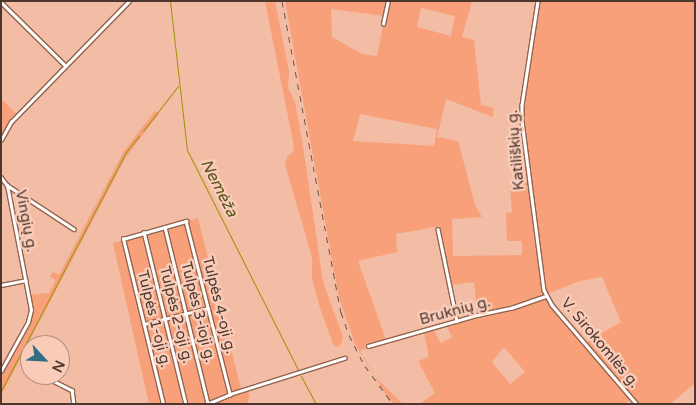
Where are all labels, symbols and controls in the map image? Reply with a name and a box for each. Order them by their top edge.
street label: Katiliškių g. [504,109,528,191]
water label: Nemėža [196,156,242,220]
street label: Vingių g. [11,188,41,254]
street label: Tulpės 4-oji g. [198,254,240,356]
street label: Tulpės 3-ioji g. [177,260,219,364]
street label: Tulpės 2-oji g. [155,264,197,366]
street label: Tulpės 1-oji g. [133,268,175,370]
street label: Bruknių g. [418,293,492,329]
street label: V. Sirokomlės g. [557,294,643,392]
north arrow [20,335,70,385]
text: N [48,357,68,375]

